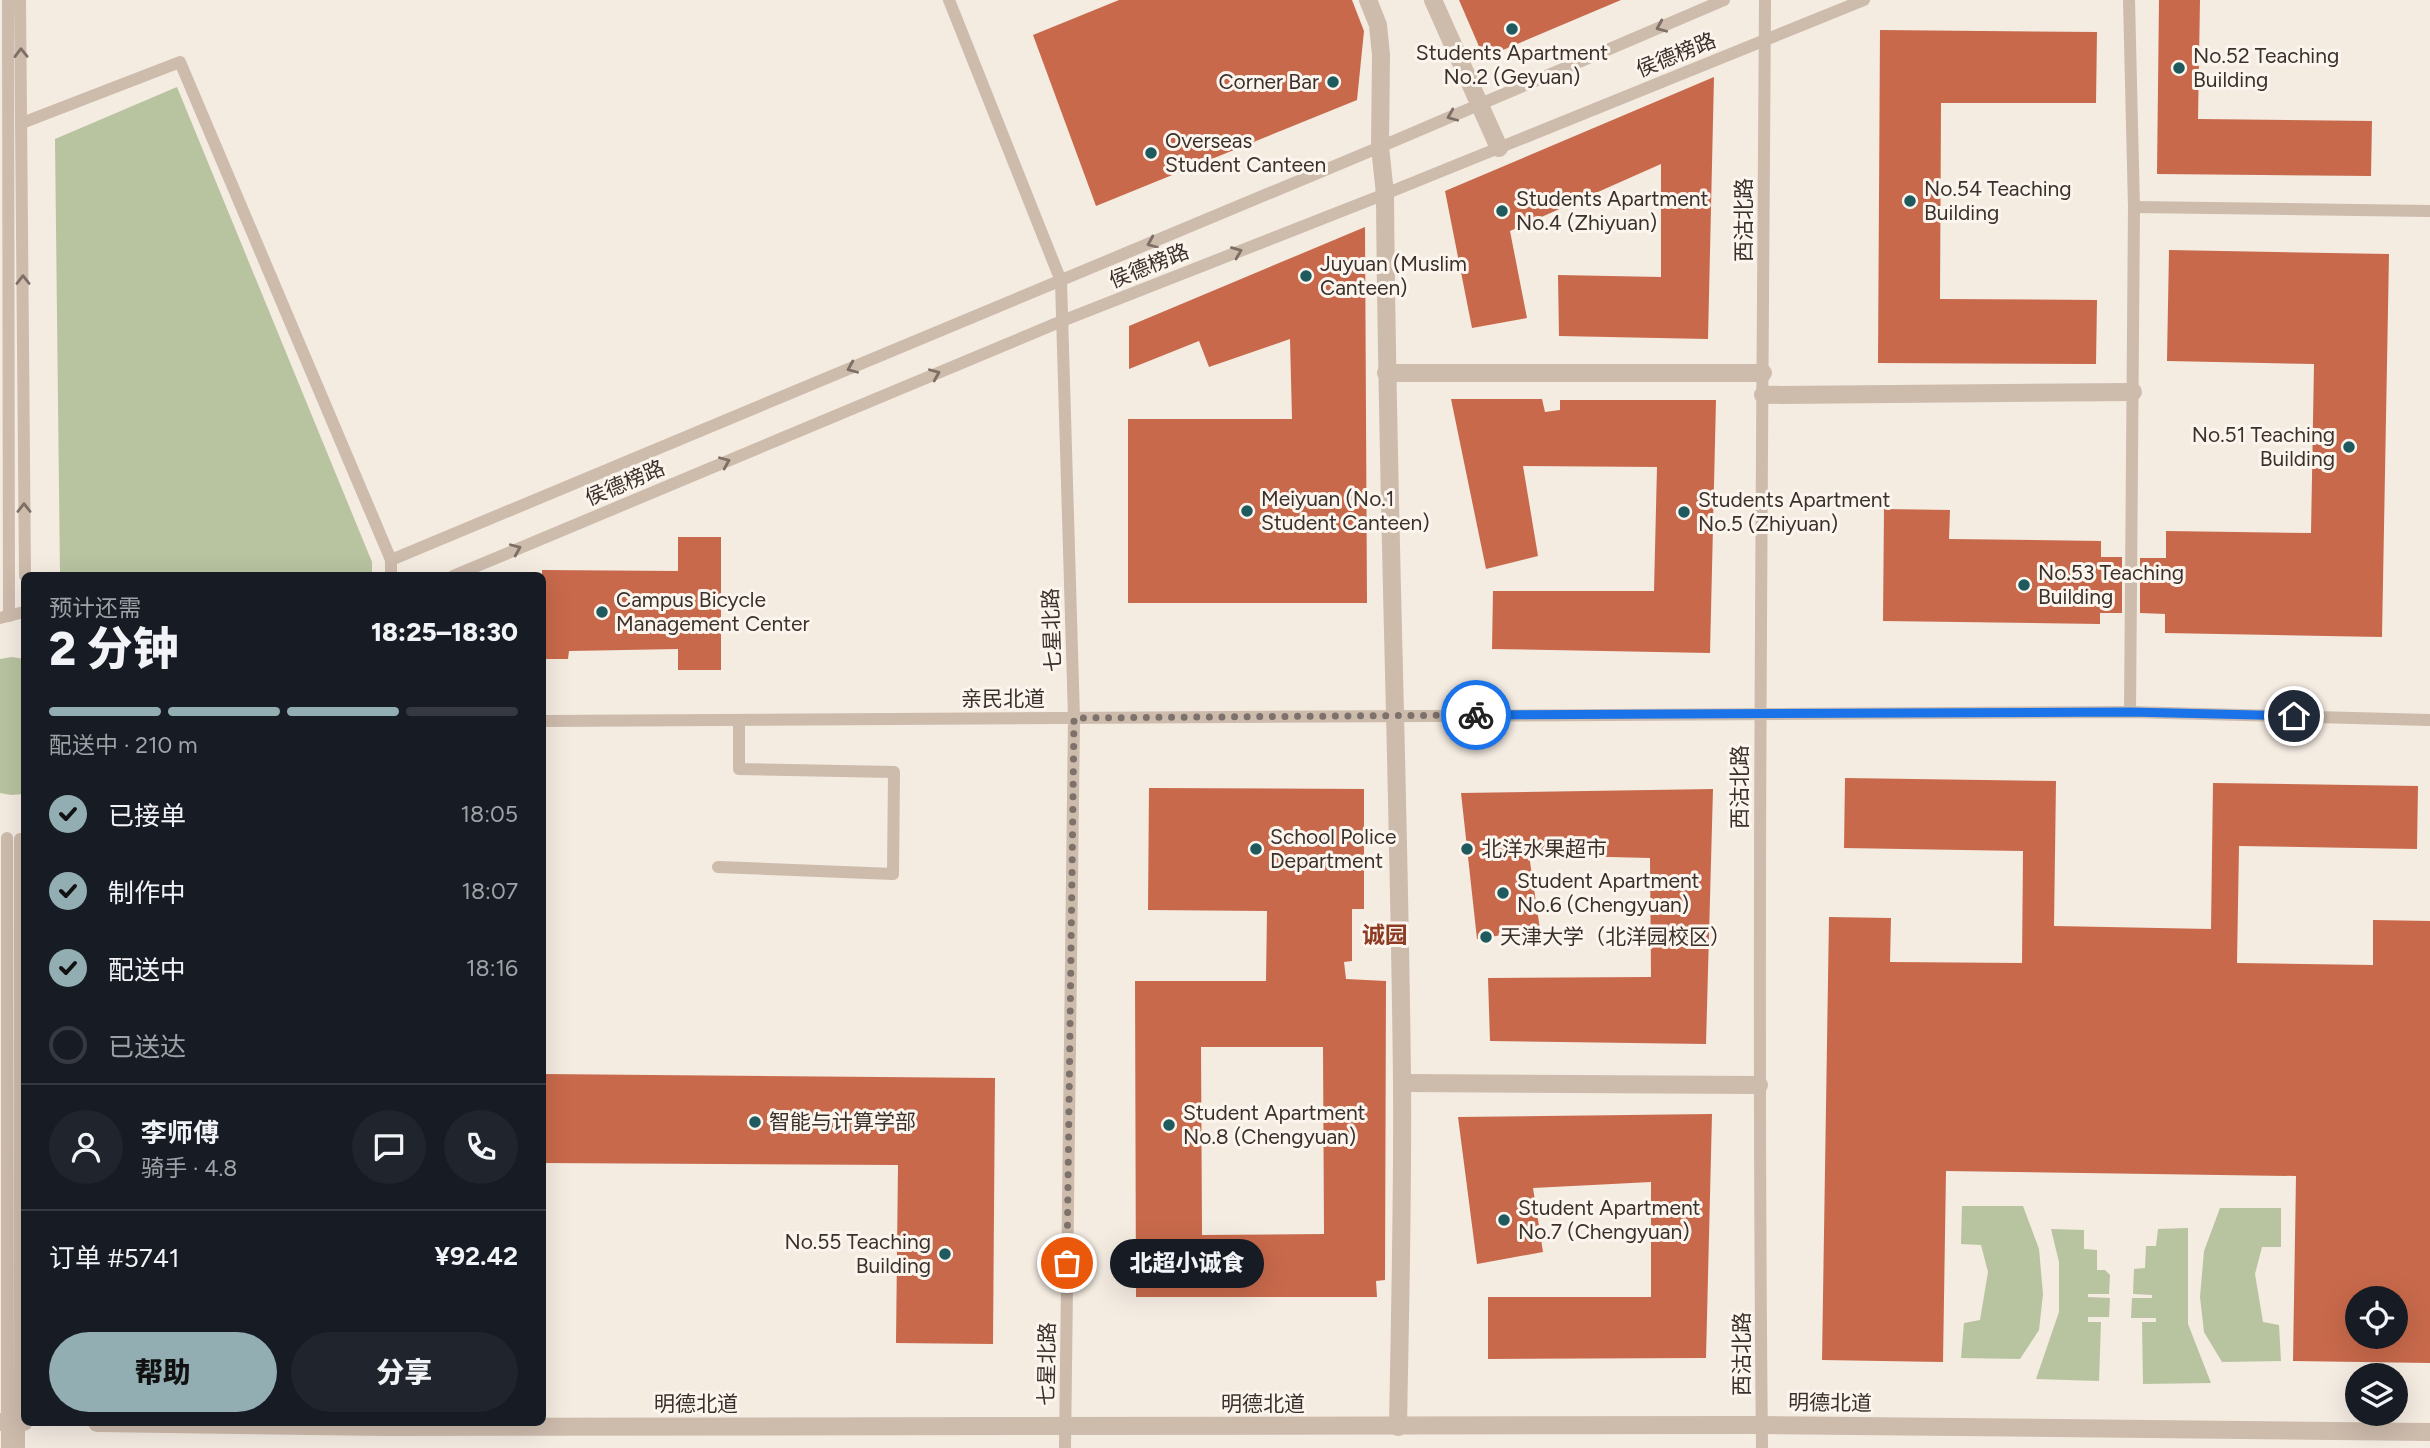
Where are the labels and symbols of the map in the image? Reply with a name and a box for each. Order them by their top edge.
one-way arrow [1656,19,1668,33]
marker: Students Apartment No.2 (Geyuan) [1504,21,1520,37]
street label: 侯德榜路 [1632,27,1719,82]
place label: Students Apartment No.2 (Geyuan) [1416,40,1608,89]
place label: No.52 Teaching Building [2193,43,2339,92]
one-way arrow [13,47,29,57]
marker: No.52 Teaching Building [2171,60,2187,76]
place label: Corner Bar [1218,69,1319,94]
marker: Corner Bar [1325,74,1341,90]
one-way arrow [1447,108,1459,122]
place label: Overseas Student Canteen [1165,128,1326,177]
marker: Overseas Student Canteen [1143,145,1159,161]
place label: No.54 Teaching Building [1924,176,2072,225]
street label: 西沽北路 [1731,178,1756,262]
place label: Students Apartment No.4 (Zhiyuan) [1516,186,1708,235]
marker: No.54 Teaching Building [1902,193,1918,209]
marker: Students Apartment No.4 (Zhiyuan) [1494,203,1510,219]
one-way arrow [1147,234,1159,248]
street label: 侯德榜路 [1105,238,1192,293]
one-way arrow [1231,247,1243,261]
place label: Juyuan (Muslim Canteen) [1320,251,1467,300]
marker: Juyuan (Muslim Canteen) [1298,268,1314,284]
one-way arrow [15,274,31,285]
one-way arrow [846,360,859,374]
one-way arrow [929,369,941,383]
place label: No.51 Teaching Building [2192,422,2335,471]
marker: No.51 Teaching Building [2341,439,2357,455]
street label: 侯德榜路 [581,455,668,510]
one-way arrow [718,456,731,470]
place label: Meiyuan (No.1 Student Canteen) [1261,486,1430,535]
place label: Students Apartment No.5 (Zhiyuan) [1698,487,1890,536]
one-way arrow [16,502,32,512]
marker: Meiyuan (No.1 Student Canteen) [1239,503,1255,519]
marker: Students Apartment No.5 (Zhiyuan) [1676,504,1692,520]
one-way arrow [509,544,521,558]
place label: No.53 Teaching Building [2038,560,2184,609]
marker: No.53 Teaching Building [2016,577,2032,593]
place label: Campus Bicycle Management Center [616,587,810,636]
street label: 七星北路 [1038,588,1065,672]
marker: Campus Bicycle Management Center [594,604,610,620]
courier [1441,680,1511,750]
street label: 亲民北道 [961,686,1045,711]
pin [2264,686,2324,746]
street label: 西沽北路 [1727,745,1752,829]
place label: School Police Department [1270,824,1397,873]
place label: 北洋水果超市 [1481,836,1607,861]
marker: School Police Department [1248,841,1264,857]
marker: 北洋水果超市 [1459,841,1475,857]
place label: Student Apartment No.6 (Chengyuan) [1517,868,1700,917]
marker: Student Apartment No.6 (Chengyuan) [1495,885,1511,901]
district label: 诚园 [1362,921,1408,949]
place label: 天津大学（北洋园校区） [1500,924,1731,949]
marker: 天津大学（北洋园校区） [1478,929,1494,945]
place label: Student Apartment No.8 (Chengyuan) [1183,1100,1366,1149]
place label: 智能与计算学部 [769,1109,916,1134]
marker: 智能与计算学部 [747,1114,763,1130]
marker: Student Apartment No.8 (Chengyuan) [1161,1117,1177,1133]
place label: Student Apartment No.7 (Chengyuan) [1518,1195,1701,1244]
marker: Student Apartment No.7 (Chengyuan) [1496,1212,1512,1228]
place label: No.55 Teaching Building [784,1229,931,1278]
pin [1037,1233,1097,1293]
callout: 北超小诚食 [1109,1238,1263,1288]
marker: No.55 Teaching Building [937,1246,953,1262]
street label: 西沽北路 [1729,1312,1754,1396]
street label: 七星北路 [1033,1322,1060,1406]
street label: 明德北道 [1788,1389,1872,1416]
street label: 明德北道 [654,1391,738,1416]
street label: 明德北道 [1221,1391,1305,1416]

